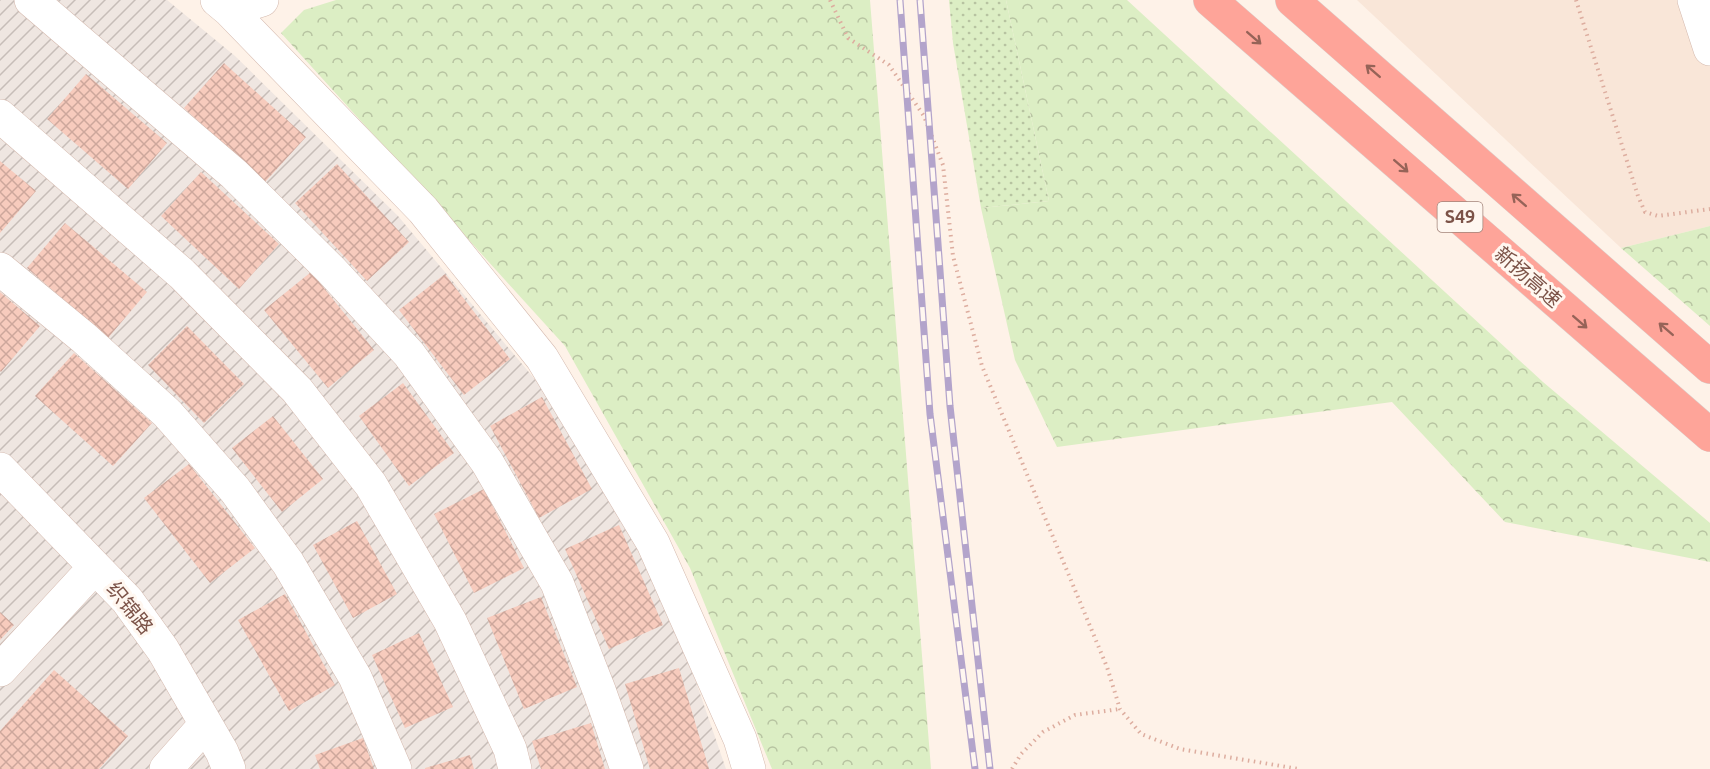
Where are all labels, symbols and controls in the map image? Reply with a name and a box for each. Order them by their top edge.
one-way arrow [1246,31,1261,45]
one-way arrow [1366,64,1381,78]
one-way arrow [1393,159,1408,173]
one-way arrow [1512,193,1527,207]
road number: S49 [1438,202,1482,232]
street label: 新扬高速 [1491,242,1566,312]
one-way arrow [1572,315,1587,329]
one-way arrow [1658,322,1674,335]
street label: 织锦路 [103,577,158,638]

